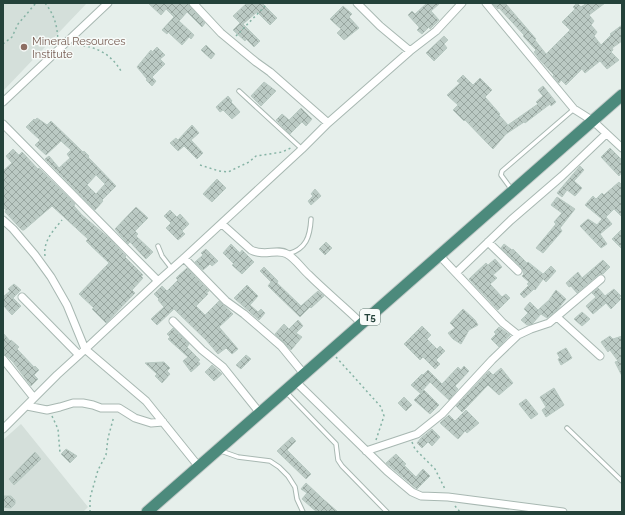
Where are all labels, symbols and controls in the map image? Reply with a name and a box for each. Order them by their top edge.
place label: Mineral Resources Institute [32,35,126,61]
marker: Mineral Resources Institute [19,42,29,52]
road number: T5 [360,309,380,325]

